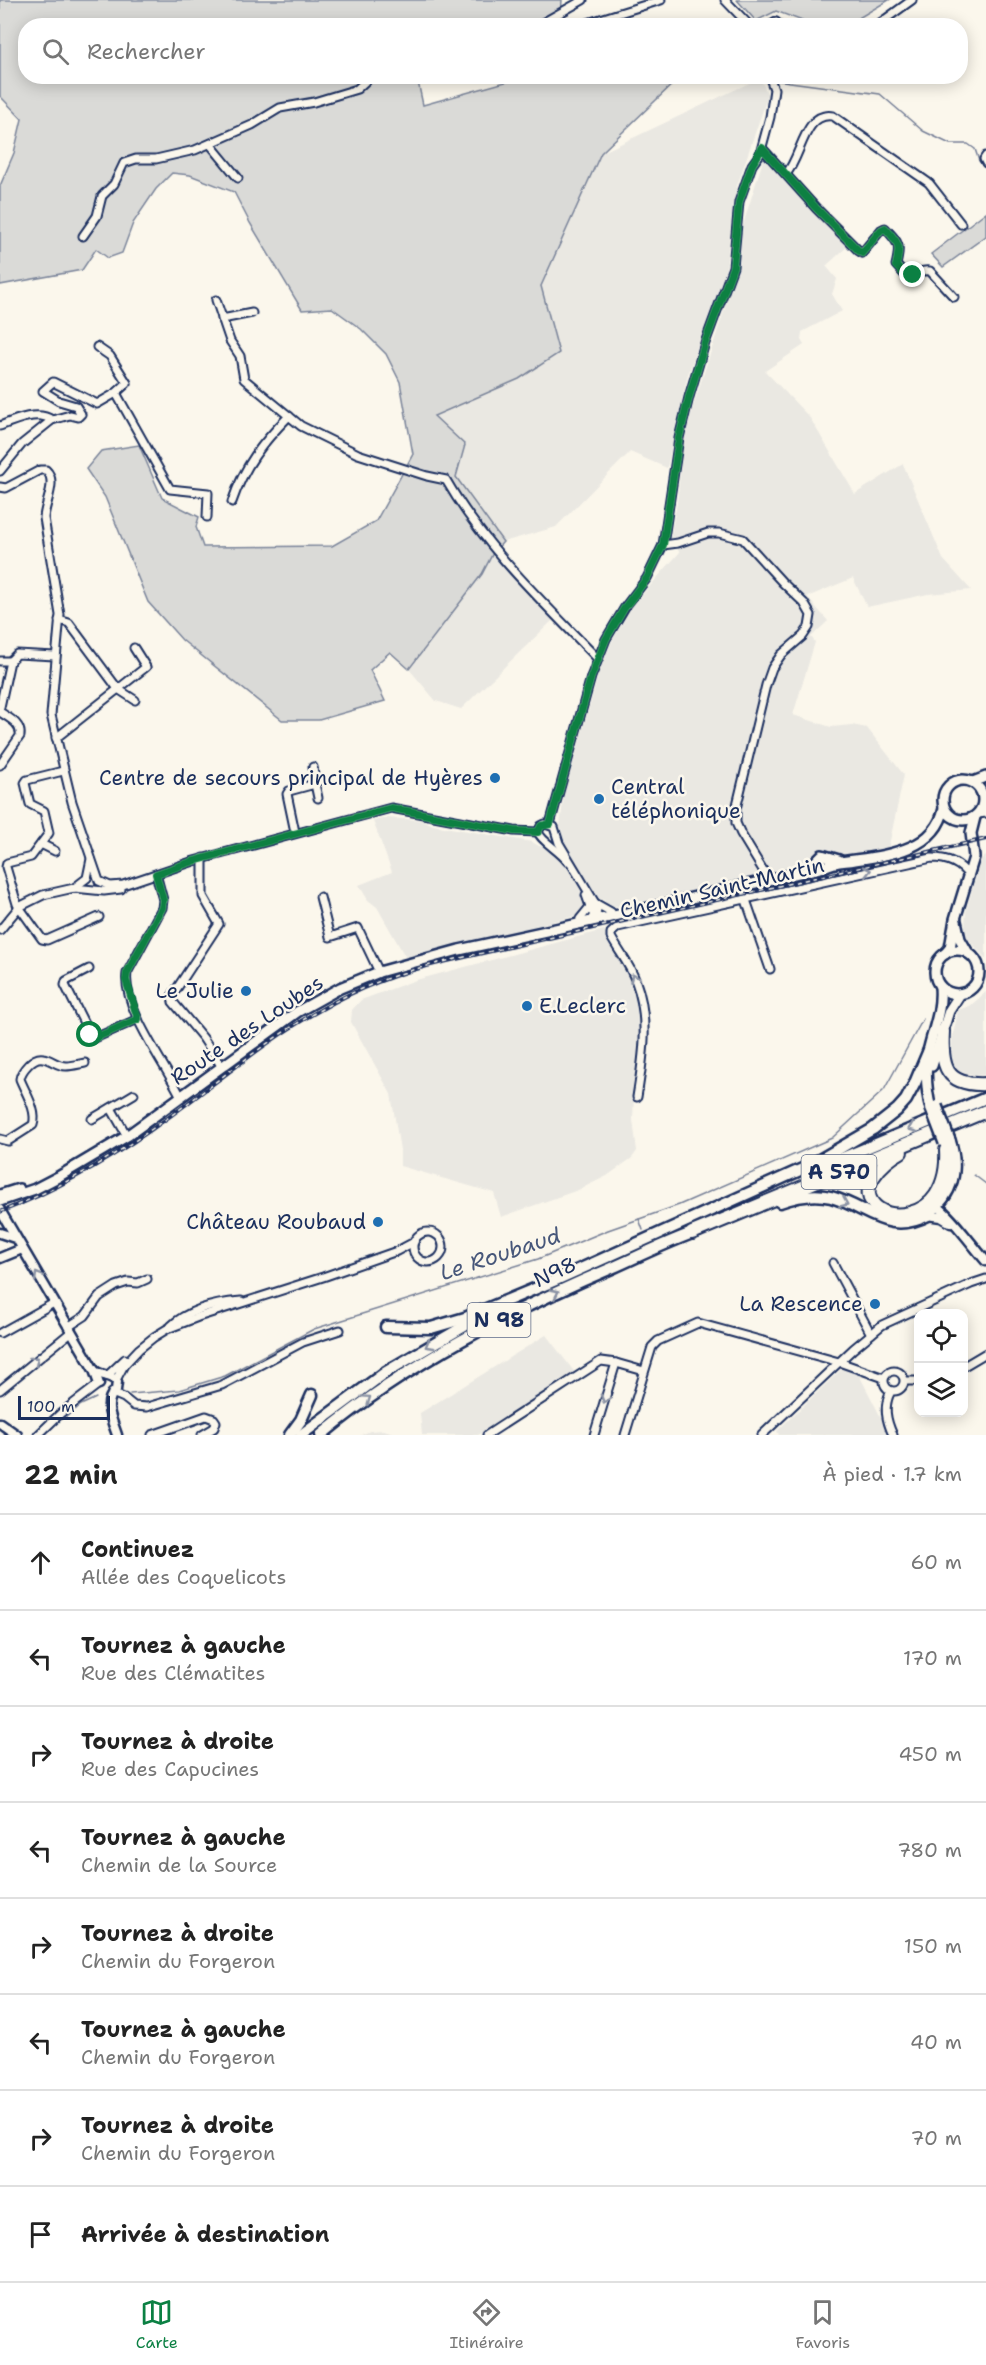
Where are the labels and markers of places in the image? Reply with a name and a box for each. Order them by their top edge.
place label: Centre de secours principal de Hyères [99,764,483,792]
marker: Centre de secours principal de Hyères [488,771,502,785]
place label: Central téléphonique [611,773,741,825]
marker: Central téléphonique [592,792,606,806]
place label: Le Julie [155,977,234,1005]
marker: Le Julie [239,984,253,998]
place label: E.Leclerc [539,992,626,1020]
marker: E.Leclerc [520,999,534,1013]
place label: Château Roubaud [186,1208,366,1236]
marker: Château Roubaud [371,1215,385,1229]
place label: La Rescence [739,1290,863,1318]
marker: La Rescence [868,1297,882,1311]

